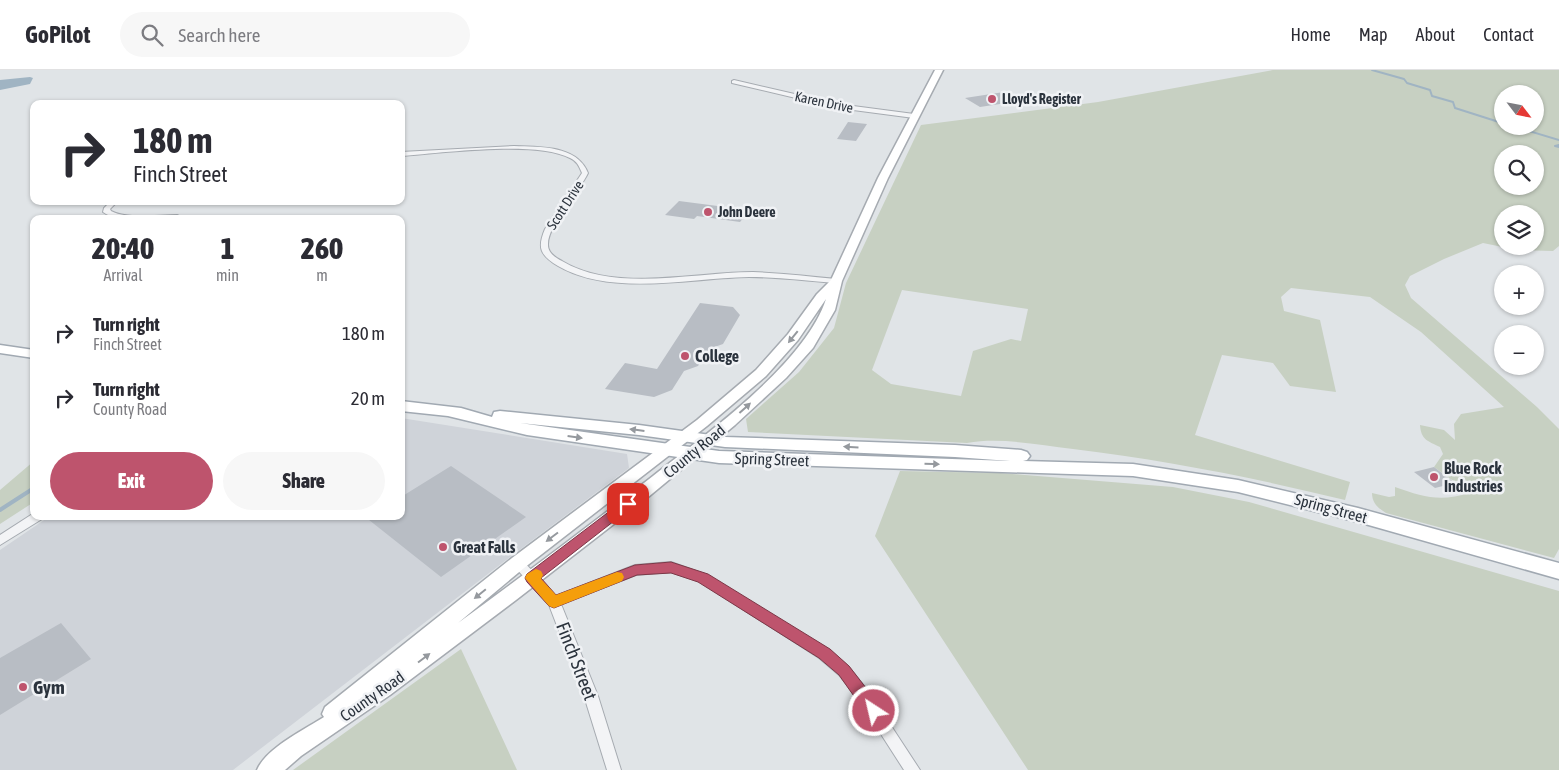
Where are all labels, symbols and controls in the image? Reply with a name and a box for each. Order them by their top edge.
search box [120,12,470,57]
text: GoPilot [25,21,90,48]
icon: search [138,21,166,49]
text: Search here [178,24,260,46]
text: Home [1291,24,1331,45]
text: Map [1359,24,1388,45]
text: About [1416,24,1455,45]
text: Contact [1483,24,1534,45]
north arrow [1494,85,1544,135]
map controls [1494,85,1544,375]
street label: Karen Drive [793,88,855,116]
place label: Lloyd's Register [1002,91,1082,107]
marker: Lloyd's Register [986,93,998,105]
icon: right [50,120,115,185]
text: 180 m [133,120,212,160]
button: search [1494,145,1544,195]
text: Finch Street [133,161,228,187]
street label: Scott Drive [543,178,587,232]
place label: John Deere [717,204,776,220]
button: layers [1494,205,1544,255]
marker: John Deere [702,206,714,218]
text: 20:40 [92,231,154,265]
text: 1 [220,231,235,265]
text: 260 [301,231,343,265]
button: + [1494,265,1544,315]
text: Arrival [103,266,143,284]
text: min [216,266,239,284]
text: m [316,266,328,284]
text: Turn right [93,313,160,335]
icon: right [50,319,78,347]
text: 180 m [342,322,385,344]
button: − [1494,325,1544,375]
one-way arrow [787,330,798,343]
text: Finch Street [93,335,162,353]
place label: College [695,347,739,365]
marker: College [679,350,691,362]
text: Turn right [93,378,160,400]
icon: right [50,384,78,412]
text: 20 m [351,387,385,409]
text: County Road [93,400,167,418]
one-way arrow [739,402,751,414]
street label: County Road [660,421,729,482]
one-way arrow [628,426,644,434]
one-way arrow [567,433,583,441]
one-way arrow [843,443,859,451]
street label: Spring Street [734,449,810,470]
button: Exit [50,452,213,510]
button: Share [223,452,385,510]
place label: Blue Rock Industries [1444,459,1503,495]
one-way arrow [924,460,940,468]
marker: Blue Rock Industries [1428,471,1440,483]
pin [607,483,649,525]
icon: arrive [614,490,642,518]
street label: Spring Street [1292,490,1370,527]
one-way arrow [545,532,559,542]
place label: Great Falls [453,538,516,556]
marker: Great Falls [437,541,449,553]
one-way arrow [474,588,487,599]
street label: Finch Street [552,619,602,703]
one-way arrow [417,653,430,664]
street label: County Road [336,667,408,725]
place label: Gym [33,676,65,698]
marker: Gym [17,681,29,693]
position arrow [847,684,899,736]

